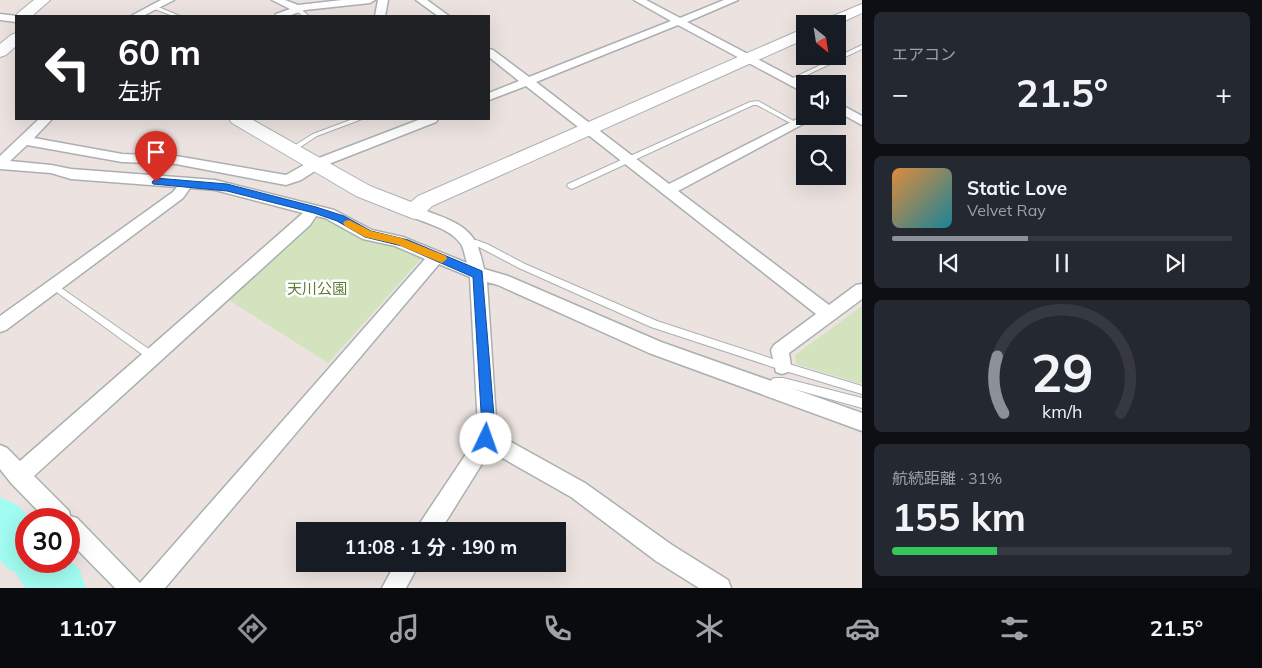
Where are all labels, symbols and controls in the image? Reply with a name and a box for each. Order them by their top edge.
north arrow [796,15,846,65]
map controls [796,15,846,185]
text: 60 m [118,30,201,74]
icon: left [35,35,100,100]
text: エアコン [892,44,956,64]
text: 21.5° [1016,69,1108,117]
button: sound [796,75,846,125]
text: − [892,76,909,111]
text: + [1215,76,1232,111]
text: 左折 [118,77,162,105]
pin [135,131,177,182]
button: search [796,135,846,185]
icon: arrive [142,138,170,166]
text: Static Love [967,176,1067,200]
text: Velvet Ray [967,200,1046,220]
icon: previous [935,249,963,277]
icon: pause [1048,249,1076,277]
icon: next [1161,249,1189,277]
park label: 天川公園 [287,279,347,298]
text: 29 [1031,340,1093,405]
text: km/h [1042,400,1082,422]
position arrow [459,412,511,464]
text: 航続距離 · 31% [892,468,1002,488]
text: 155 km [892,493,1026,541]
speed limit sign: 30 [15,508,80,573]
text: 11:08 · 1 分 · 190 m [345,535,517,559]
icon: directions [235,611,270,646]
icon: music [387,611,422,646]
icon: phone [540,611,575,646]
icon: climate [692,611,727,646]
icon: car [845,611,880,646]
icon: filters [997,611,1032,646]
text: 11:07 [59,614,117,642]
text: 21.5° [1150,614,1203,642]

